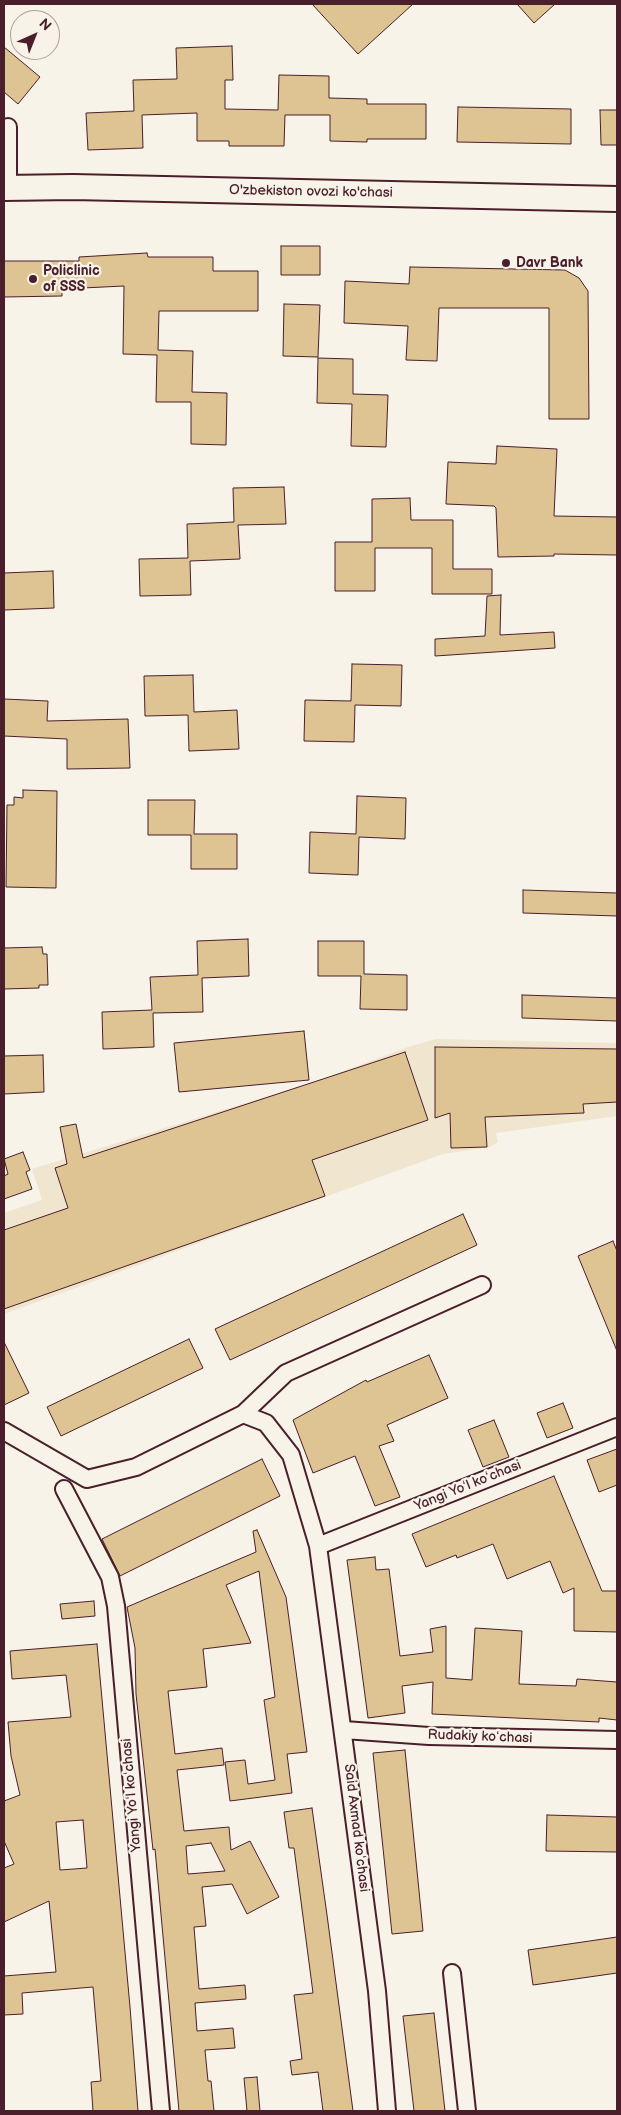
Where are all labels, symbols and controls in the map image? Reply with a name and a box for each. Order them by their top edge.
north arrow [10,10,60,60]
text: N [35,15,55,34]
street label: O'zbekiston ovozi ko'chasi [229,182,393,202]
place label: Davr Bank [516,255,583,271]
marker: Davr Bank [500,257,512,269]
place label: Policlinic of SSS [43,263,100,296]
marker: Policlinic of SSS [27,273,39,285]
street label: Yangi Yoʻl koʻchasi [412,1457,524,1515]
street label: Rudakiy koʻchasi [427,1727,533,1747]
street label: Yangi Yoʻl koʻchasi [119,1738,145,1852]
street label: Said Axmad koʻchasi [340,1763,372,1893]

